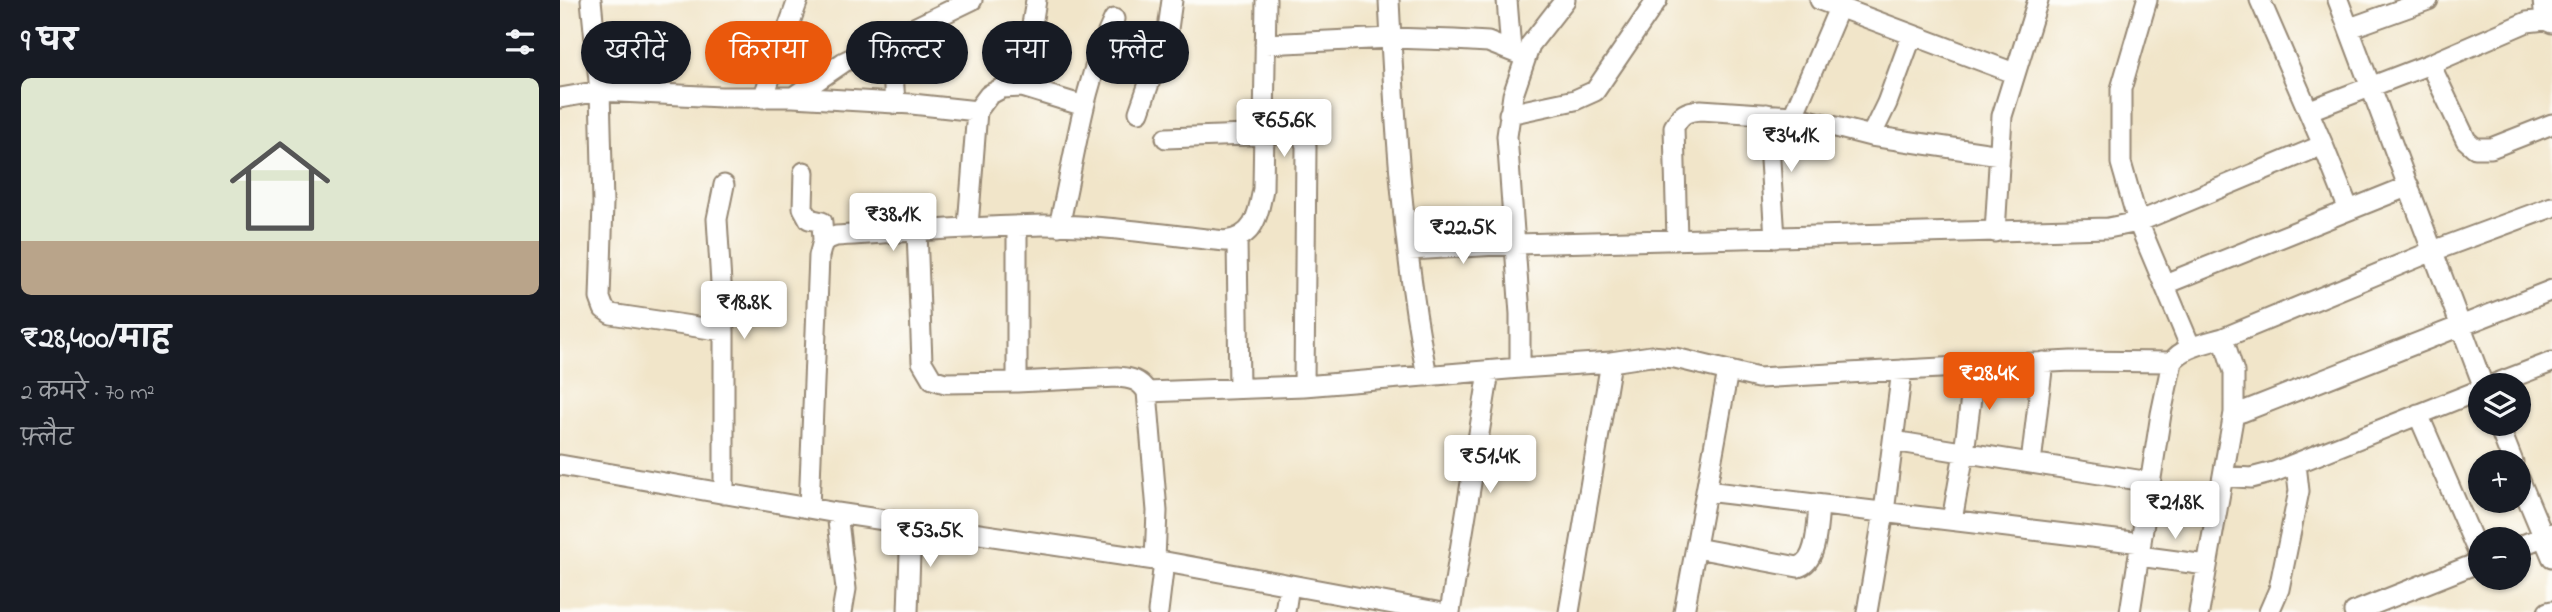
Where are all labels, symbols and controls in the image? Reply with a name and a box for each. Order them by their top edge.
text: 9 घर [21,21,77,65]
chip: खरीदें [581,21,691,84]
chip: किराया [705,21,832,84]
chip: फ़िल्टर [846,21,968,84]
chip: नया [982,21,1072,84]
chip: फ़्लैट [1086,21,1189,84]
icon: filters [501,23,539,61]
pin: ₹65.6K [1227,100,1341,159]
text: ₹65.6K [1252,105,1316,138]
pin: ₹34.1K [1734,114,1848,174]
text: ₹34.1K [1763,120,1819,153]
icon: home [217,123,343,249]
pin: ₹38.1K [836,194,950,253]
text: ₹38.1K [865,199,921,232]
pin: ₹22.5K [1406,206,1520,266]
text: ₹22.5K [1430,212,1496,245]
pin: ₹18.8K [687,282,801,341]
text: ₹18.8K [717,287,771,320]
text: ₹28,400/माह [21,318,171,362]
pin: ₹28.4K [1932,352,2046,412]
text: ₹28.4K [1959,358,2019,391]
map controls [2468,373,2531,590]
button: layers [2468,373,2531,436]
text: 2 कमरे · 70 m² [21,377,155,410]
text: फ़्लैट [21,423,73,456]
pin: ₹51.4K [1433,435,1547,495]
text: ₹51.4K [1460,441,1520,474]
button: + [2468,450,2531,513]
pin: ₹21.8K [2118,482,2232,541]
text: ₹21.8K [2146,487,2204,520]
pin: ₹53.5K [873,510,987,569]
text: ₹53.5K [897,515,963,548]
button: − [2468,527,2531,590]

